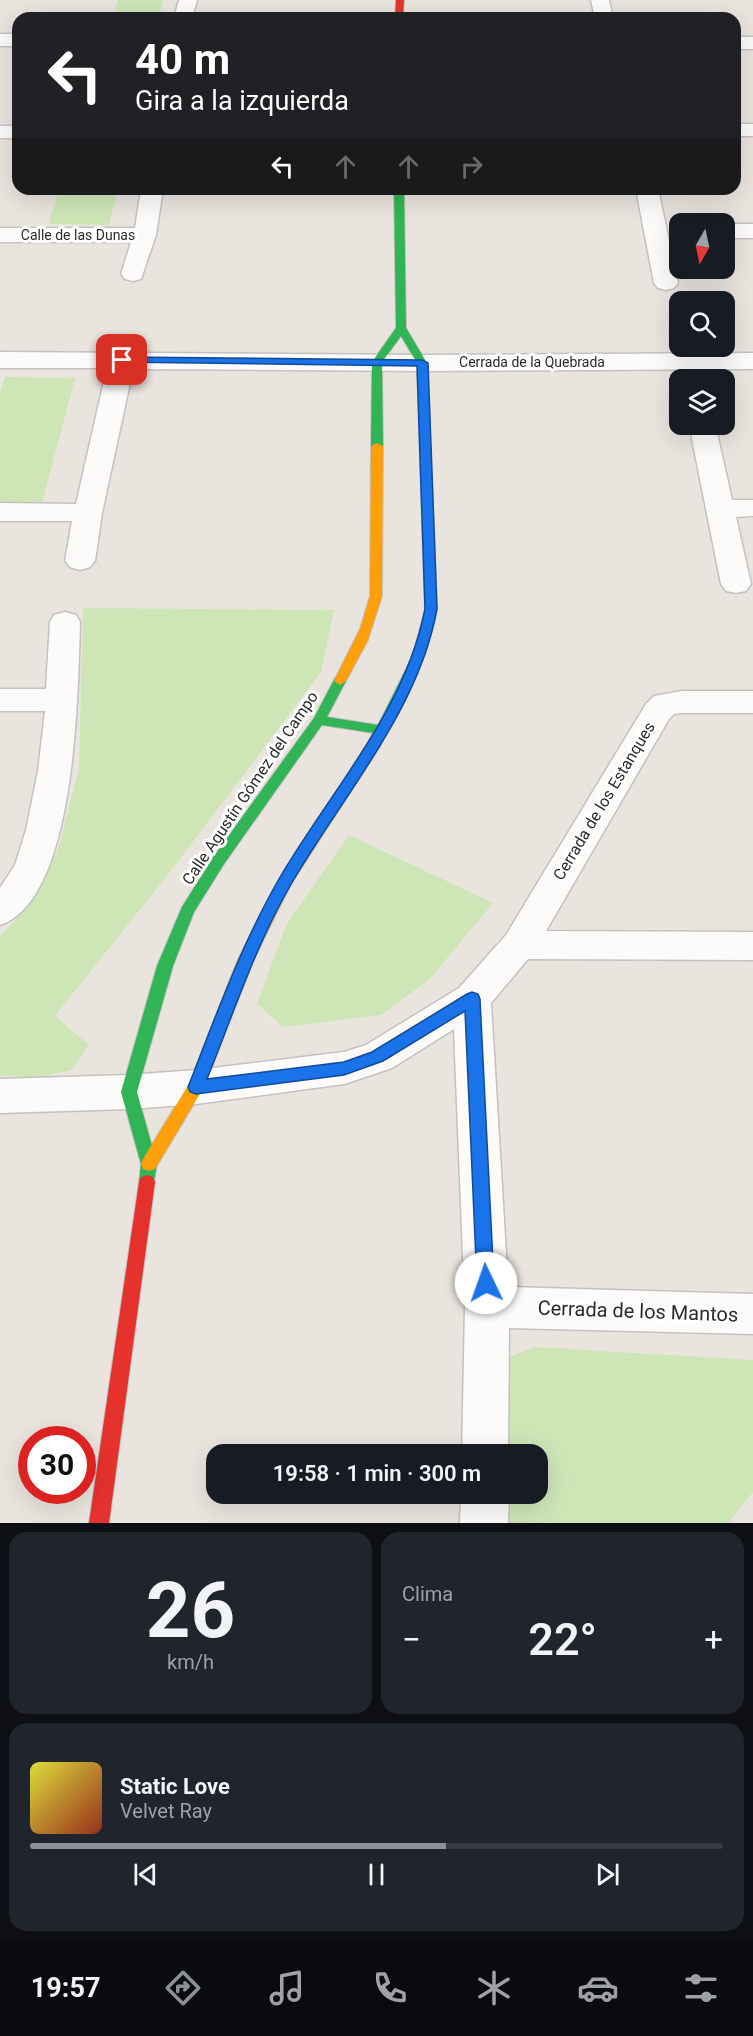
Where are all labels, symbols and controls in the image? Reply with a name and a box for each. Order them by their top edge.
text: 40 m [135,35,230,84]
icon: left [36,36,114,114]
text: Gira a la izquierda [135,85,349,117]
icon: left [266,150,299,183]
icon: ahead [329,150,362,183]
icon: ahead [392,150,425,183]
icon: right [455,150,488,183]
north arrow [669,213,735,279]
map controls [669,213,735,435]
street label: Calle de las Dunas [21,227,135,243]
button: search [669,291,735,357]
pin [96,334,147,385]
icon: arrive [105,343,138,376]
street label: Cerrada de la Quebrada [459,354,605,370]
button: layers [669,369,735,435]
street label: Calle Agustín Gómez del Campo [178,688,322,888]
street label: Cerrada de los Estanques [549,718,659,884]
position arrow [454,1251,518,1315]
street label: Cerrada de los Mantos [537,1296,739,1326]
speed limit sign: 30 [18,1426,96,1504]
text: 19:58 · 1 min · 300 m [273,1461,481,1486]
text: 26 [146,1565,235,1656]
text: Clima [402,1582,453,1606]
text: 22° [528,1613,597,1666]
text: − [402,1620,421,1659]
text: + [704,1620,723,1659]
text: km/h [167,1650,214,1674]
text: Static Love [120,1774,230,1799]
text: Velvet Ray [120,1799,212,1823]
icon: previous [129,1858,162,1891]
icon: pause [360,1858,393,1891]
icon: next [591,1858,624,1891]
icon: directions [162,1967,204,2009]
icon: music [266,1967,308,2009]
icon: phone [369,1967,411,2009]
icon: climate [473,1967,515,2009]
icon: car [577,1967,619,2009]
icon: filters [680,1967,722,2009]
text: 19:57 [31,1972,100,2004]

